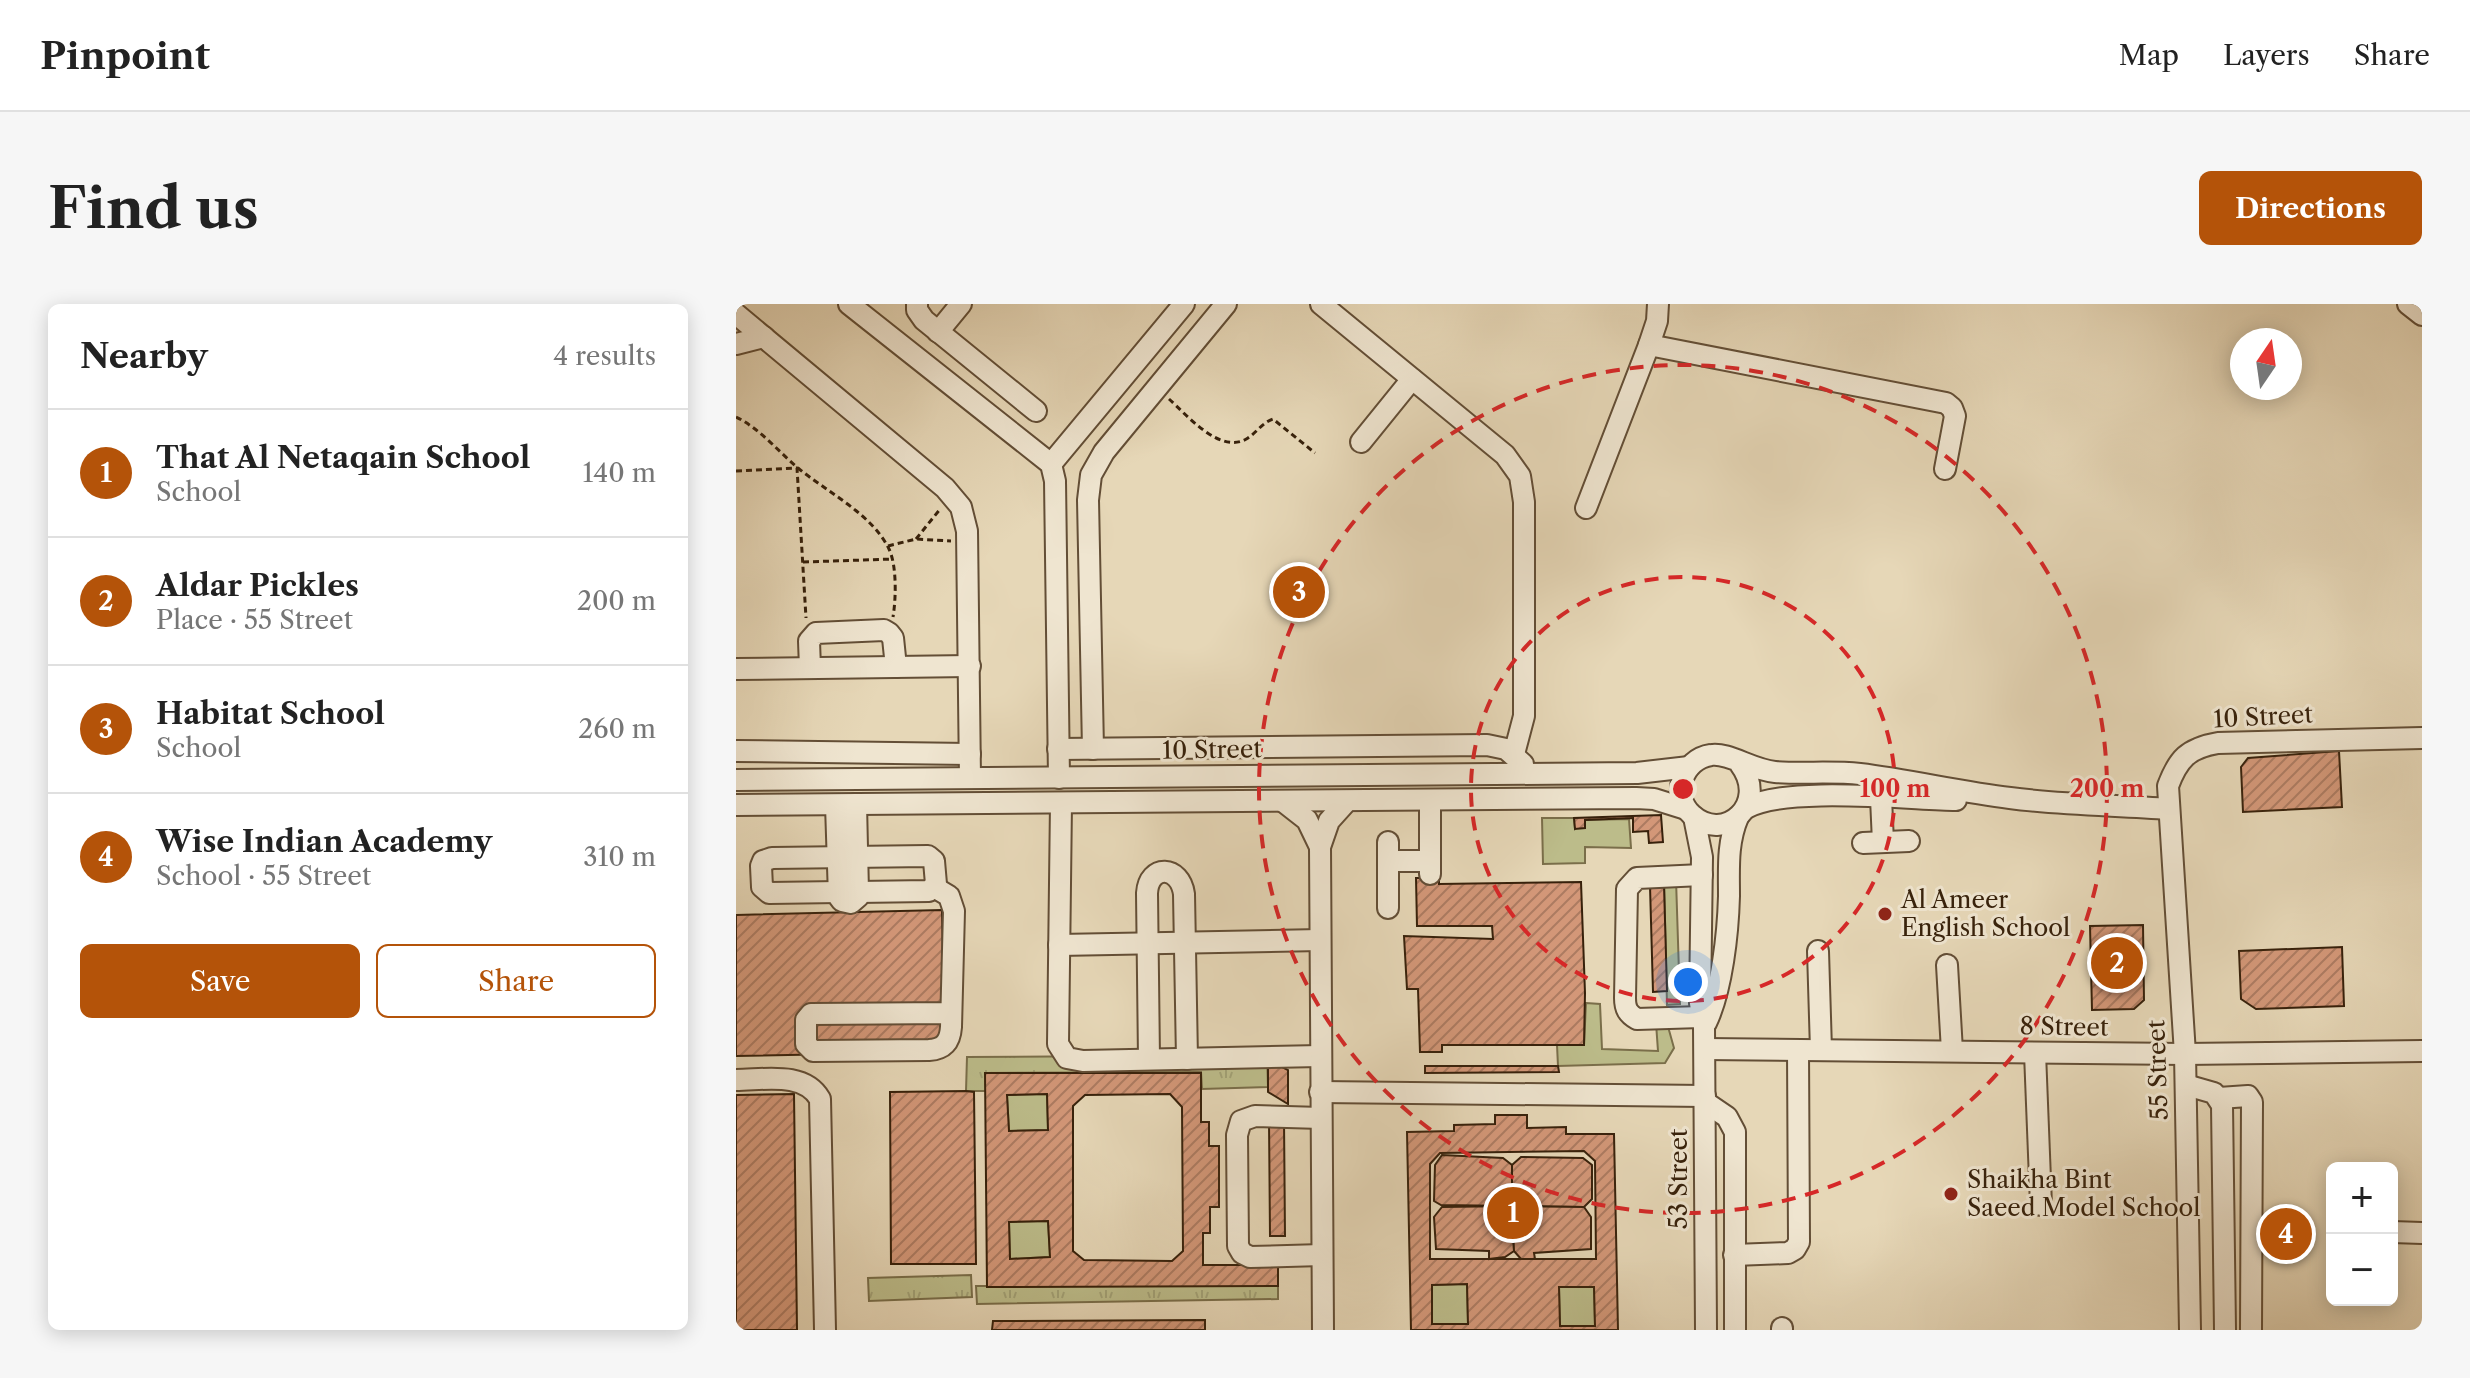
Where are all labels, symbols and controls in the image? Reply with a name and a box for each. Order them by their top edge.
text: Pinpoint [40,32,210,79]
text: Map [2119,38,2179,72]
text: Layers [2223,38,2310,72]
text: Share [2354,38,2430,72]
button: Directions [2199,171,2422,245]
text: Find us [48,174,259,243]
north arrow [2230,328,2302,400]
text: Nearby [80,335,208,377]
text: 4 results [553,340,656,372]
text: That Al Netaqain School [156,439,530,476]
text: 1 [100,457,112,489]
text: 140 m [582,457,656,489]
text: School [156,476,241,508]
pin: 3 [1273,562,1325,622]
text: Aldar Pickles [156,567,359,604]
text: 2 [98,585,114,617]
text: 200 m [577,585,656,617]
text: Place · 55 Street [156,604,353,636]
text: Habitat School [156,695,385,732]
street label: 10 Street [2212,699,2314,734]
text: 3 [99,713,113,745]
text: 260 m [578,713,656,745]
text: School [156,732,241,764]
street label: 10 Street [1162,734,1263,765]
text: 100 m [1859,774,1931,803]
text: 200 m [2070,774,2144,803]
centre of rings [1669,775,1697,803]
text: Wise Indian Academy [156,823,492,860]
text: 4 [98,841,114,873]
text: 310 m [583,841,656,873]
text: School · 55 Street [156,860,371,892]
place label: Al Ameer English School [1900,885,2070,942]
marker: Al Ameer English School [1876,905,1894,923]
pin: 2 [2091,933,2143,993]
button: Save [80,944,360,1018]
button: Share [376,944,656,1018]
your location [1668,962,1708,1002]
street label: 8 Street [2019,1011,2109,1042]
street label: 55 Street [2141,1019,2174,1121]
street label: 53 Street [1664,1128,1693,1229]
map controls [2326,1162,2398,1306]
button: + [2326,1162,2398,1234]
place label: Shaikha Bint Saeed Model School [1967,1165,2200,1222]
pin: 1 [1487,1183,1539,1243]
marker: Shaikha Bint Saeed Model School [1942,1185,1960,1203]
pin: 4 [2260,1204,2312,1264]
button: − [2326,1234,2398,1306]

